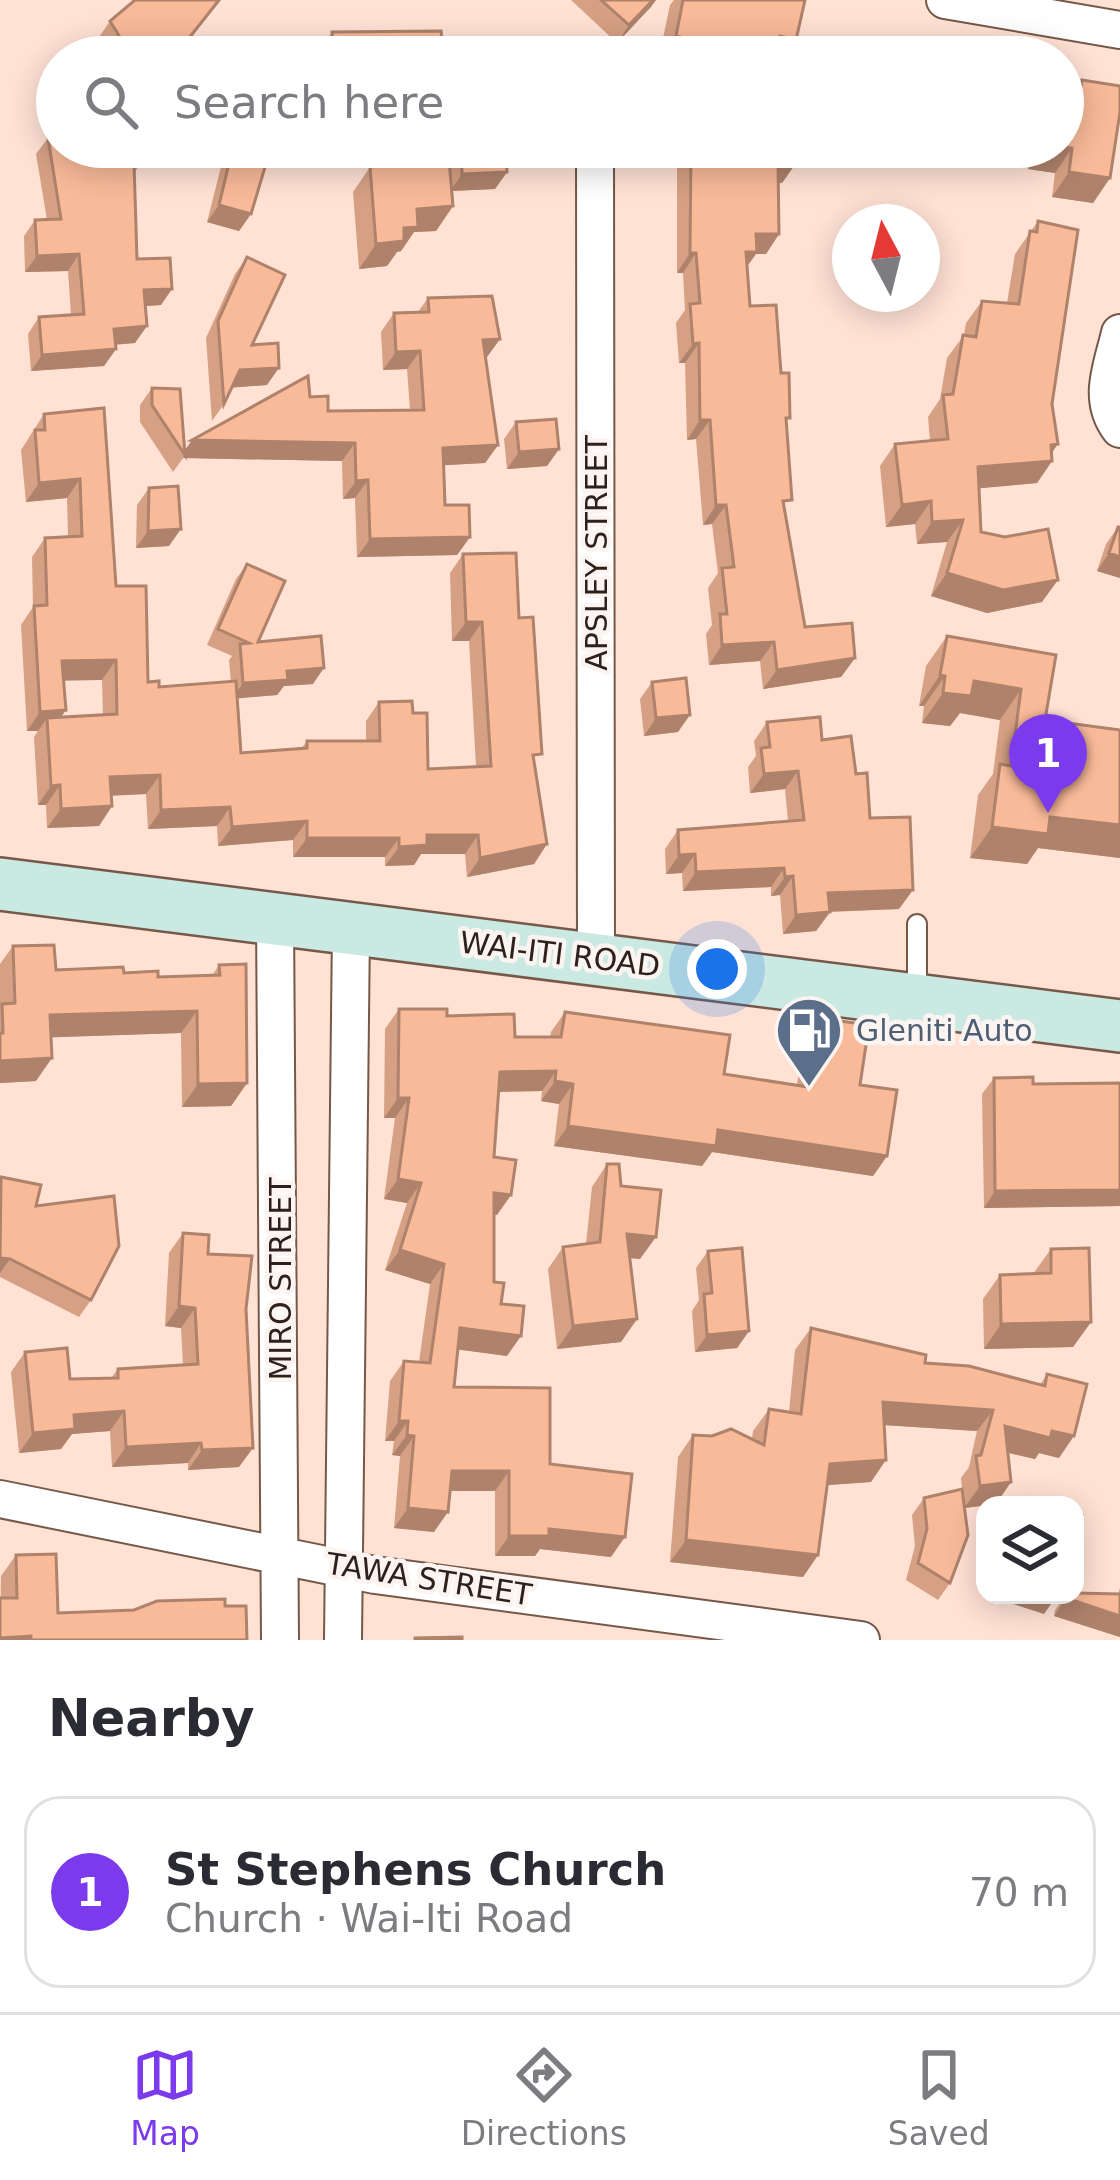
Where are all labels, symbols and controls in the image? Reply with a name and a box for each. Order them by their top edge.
search box [36,36,1084,168]
icon: search [78,69,144,135]
text: Search here [174,76,444,129]
north arrow [832,204,940,312]
street label: APSLEY STREET [579,435,614,671]
pin: 1 [1009,714,1087,813]
street label: WAI-ITI ROAD [458,924,662,984]
your location [687,939,747,999]
fuel station icon: Gleniti Auto [774,995,844,1089]
place label: Gleniti Auto [856,1013,1033,1048]
street label: MIRO STREET [263,1177,298,1381]
map controls [976,1496,1084,1604]
button: layers [976,1496,1084,1604]
street label: TAWA STREET [323,1545,535,1613]
text: Nearby [48,1689,255,1748]
text: St Stephens Church [165,1843,666,1896]
text: 1 [76,1870,104,1915]
text: 70 m [969,1870,1069,1915]
text: Church · Wai-Iti Road [165,1896,573,1941]
tab: Map [130,2042,200,2153]
tab: Directions [461,2042,627,2153]
tab: Saved [888,2042,990,2153]

